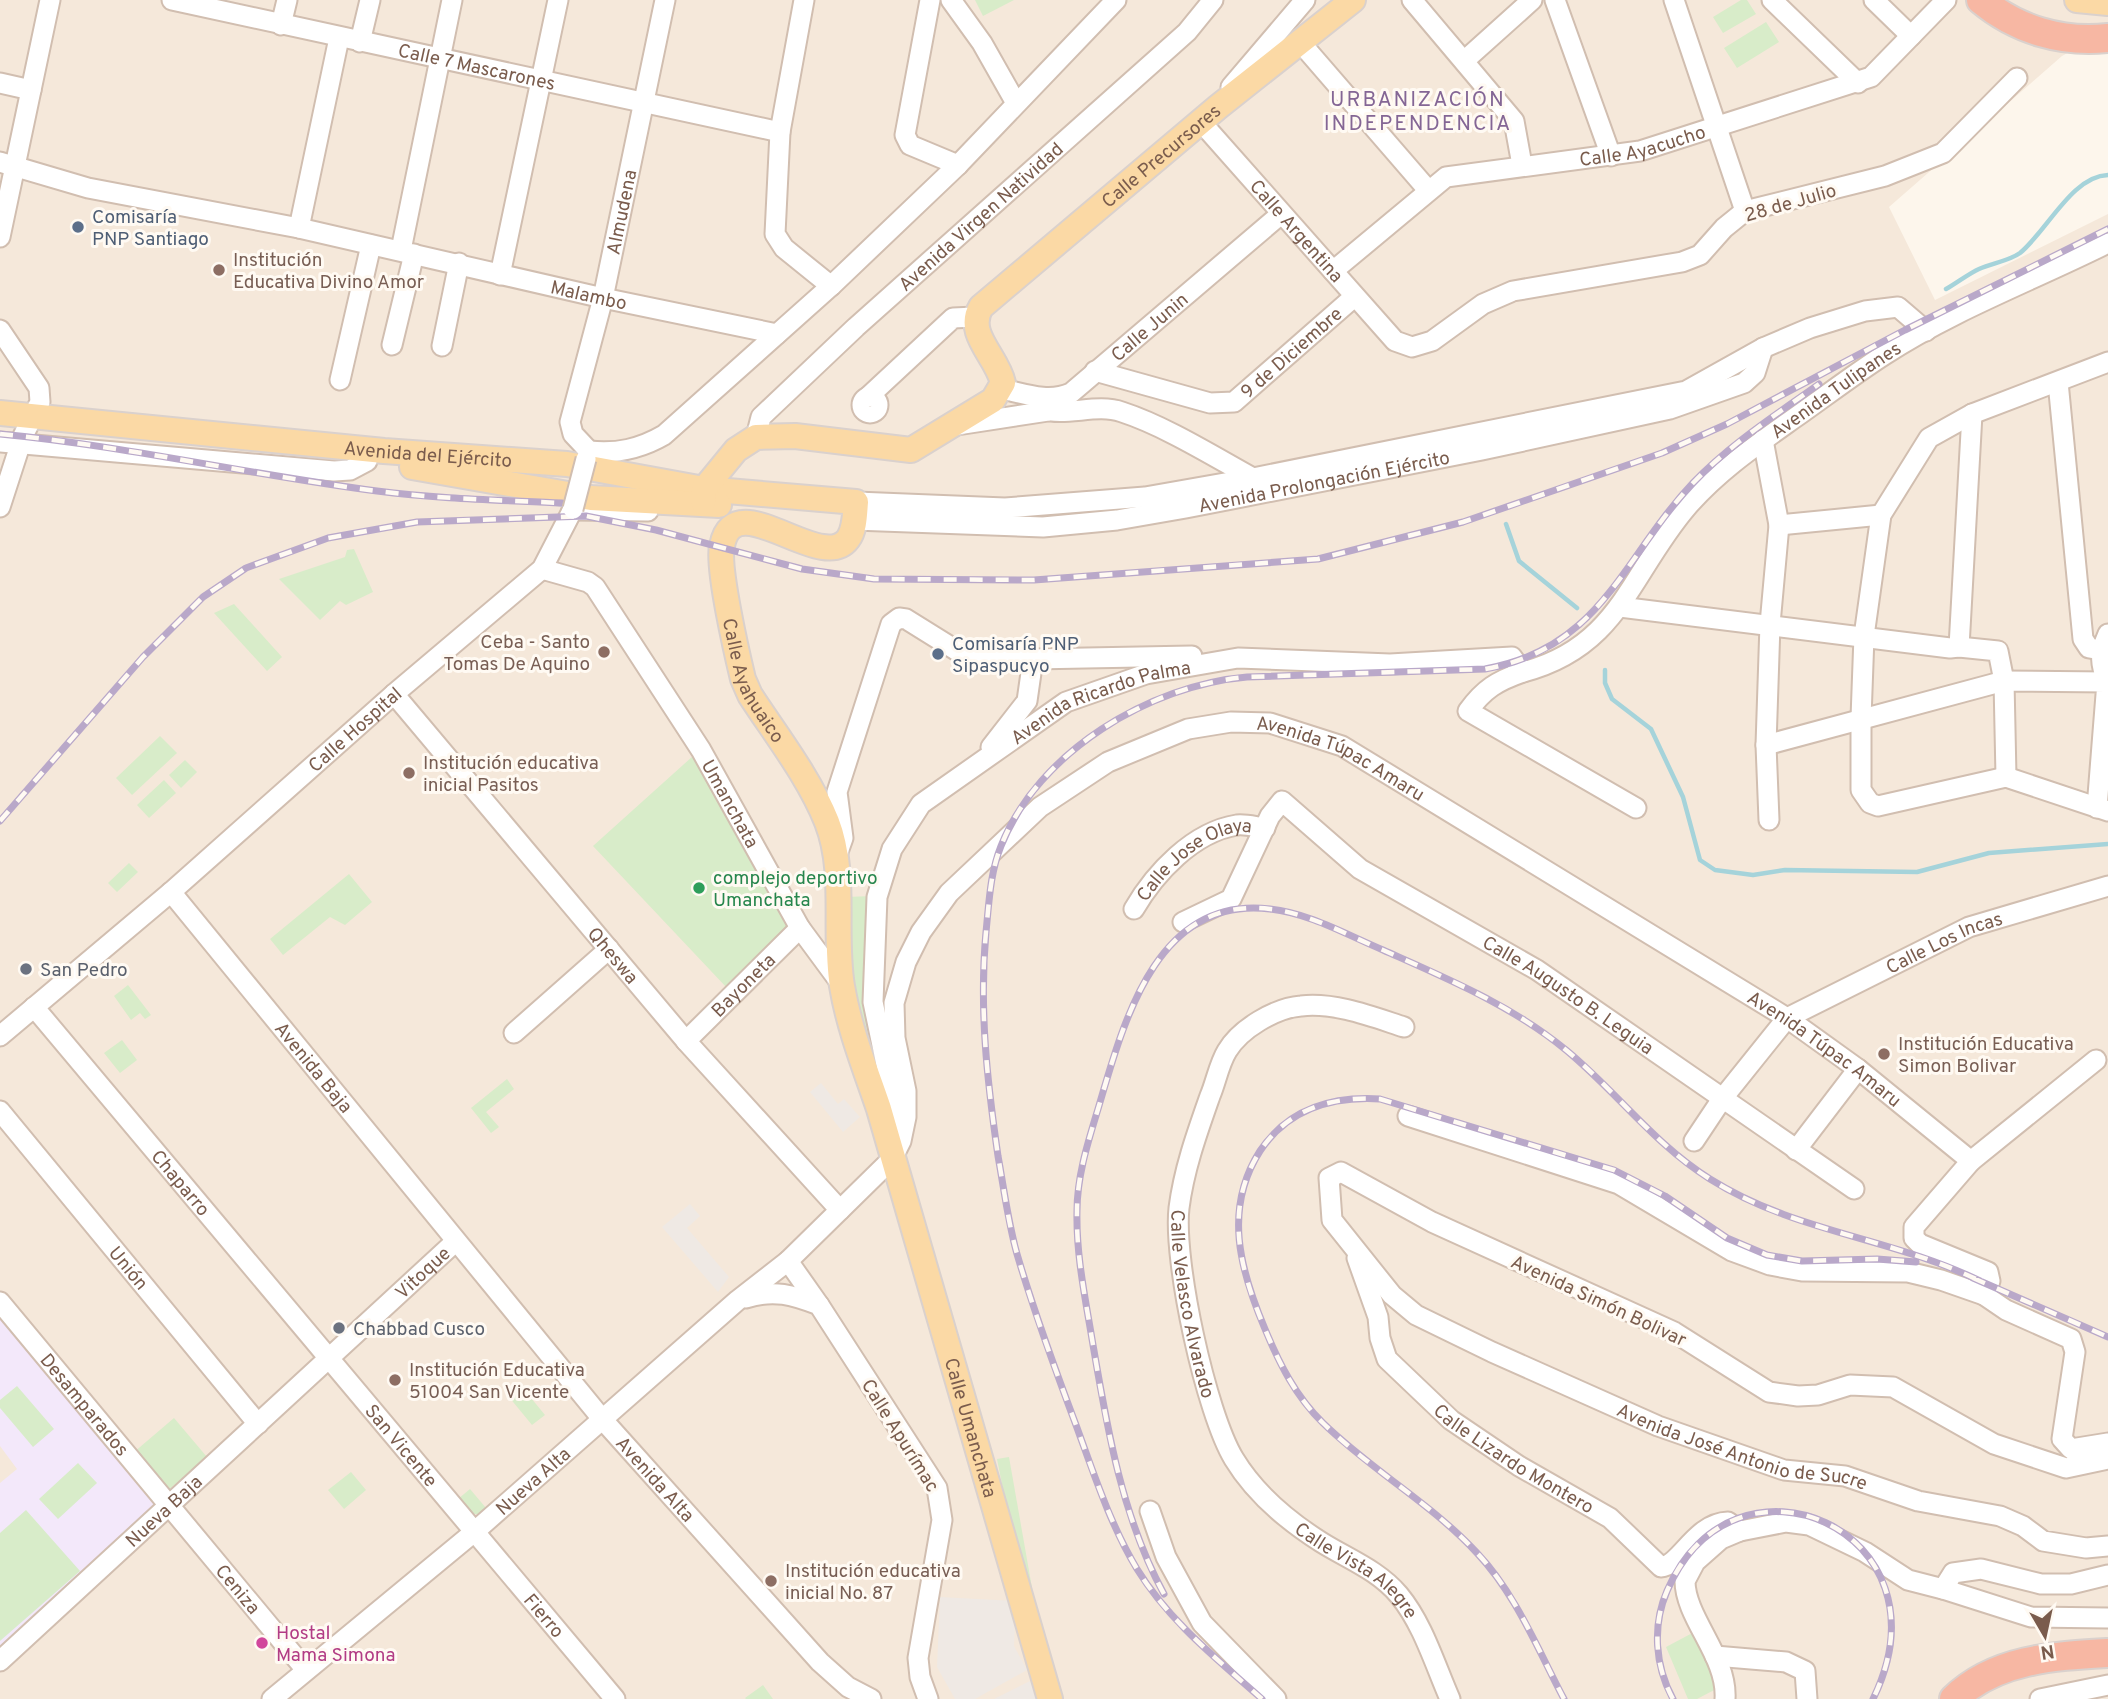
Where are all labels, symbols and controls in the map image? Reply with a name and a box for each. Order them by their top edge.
street label: Calle 7 Mascarones [396,39,557,97]
district label: URBANIZACIÓN INDEPENDENCIA [1324,86,1512,138]
street label: Calle Precursores [1097,100,1227,214]
street label: Calle Ayacucho [1578,121,1709,173]
street label: Avenida Virgen Natividad [894,138,1069,297]
street label: Almudena [602,167,643,257]
street label: Calle Argentina [1244,175,1348,288]
street label: 28 de Julio [1742,179,1839,228]
place label: Comisaría PNP Santiago [92,206,209,252]
marker: Comisaría PNP Santiago [70,219,86,235]
place label: Institución Educativa Divino Amor [233,249,425,295]
marker: Institución Educativa Divino Amor [211,262,227,278]
street label: Malambo [548,276,629,317]
street label: Calle Junin [1107,288,1194,368]
street label: 9 de Diciembre [1236,303,1348,405]
street label: Avenida Tulipanes [1767,337,1906,445]
street label: Avenida del Ejército [343,437,513,474]
street label: Avenida Prolongación Ejército [1197,447,1452,519]
street label: Calle Ayahuaico [716,616,789,748]
place label: Ceba - Santo Tomas De Aquino [443,631,590,677]
place label: Comisaría PNP Sipaspucyo [952,633,1079,679]
marker: Ceba - Santo Tomas De Aquino [596,644,612,660]
marker: Comisaría PNP Sipaspucyo [930,646,946,662]
street label: Avenida Ricardo Palma [1007,656,1193,751]
street label: Calle Hospital [304,683,407,778]
street label: Avenida Túpac Amaru [1256,713,1428,808]
place label: Institución educativa inicial Pasitos [423,752,599,798]
street label: Umanchata [695,756,763,853]
marker: Institución educativa inicial Pasitos [401,765,417,781]
street label: Calle Jose Olaya [1132,814,1253,907]
place label: complejo deportivo Umanchata [713,867,878,913]
marker: complejo deportivo Umanchata [691,880,707,896]
street label: Calle Los Incas [1882,908,2006,981]
street label: Qheswa [581,923,643,990]
street label: Calle Augusto B. Leguia [1477,931,1658,1061]
street label: Bayoneta [707,949,781,1023]
place label: San Pedro [40,959,128,983]
marker: San Pedro [18,961,34,977]
street label: Avenida Túpac Amaru [1742,986,1906,1114]
street label: Avenida Baja [268,1018,357,1119]
place label: Institución Educativa Simon Bolivar [1898,1033,2074,1079]
marker: Institución Educativa Simon Bolivar [1876,1046,1892,1062]
street label: Chaparro [145,1146,214,1222]
street label: Calle Velasco Alvarado [1164,1209,1219,1401]
street label: Unión [102,1242,153,1296]
street label: Vitoque [391,1242,456,1305]
street label: Avenida Simón Bolivar [1507,1251,1690,1353]
place label: Chabbad Cusco [353,1318,485,1342]
marker: Chabbad Cusco [331,1320,347,1336]
street label: Desamparados [34,1349,133,1462]
street label: Calle Umanchata [938,1355,1001,1501]
place label: Institución Educativa 51004 San Vicente [409,1359,585,1405]
marker: Institución Educativa 51004 San Vicente [387,1372,403,1388]
street label: Calle Apurímac [855,1375,944,1497]
street label: Calle Lizardo Montero [1427,1399,1598,1520]
street label: Avenida José Antonio de Sucre [1612,1399,1870,1497]
street label: San Vicente [359,1400,442,1493]
street label: Avenida Alta [610,1432,699,1528]
street label: Nueva Alta [491,1443,576,1521]
street label: Nueva Baja [121,1471,208,1553]
street label: Calle Vista Alegre [1289,1518,1422,1624]
street label: Ceniza [209,1560,265,1620]
place label: Institución educativa inicial No. 87 [785,1560,961,1606]
marker: Institución educativa inicial No. 87 [763,1573,779,1589]
street label: Fierro [518,1589,569,1644]
north arrow [2010,1601,2080,1671]
place label: Hostal Mama Simona [276,1622,395,1668]
marker: Hostal Mama Simona [254,1635,270,1651]
text: N [2039,1638,2056,1664]

